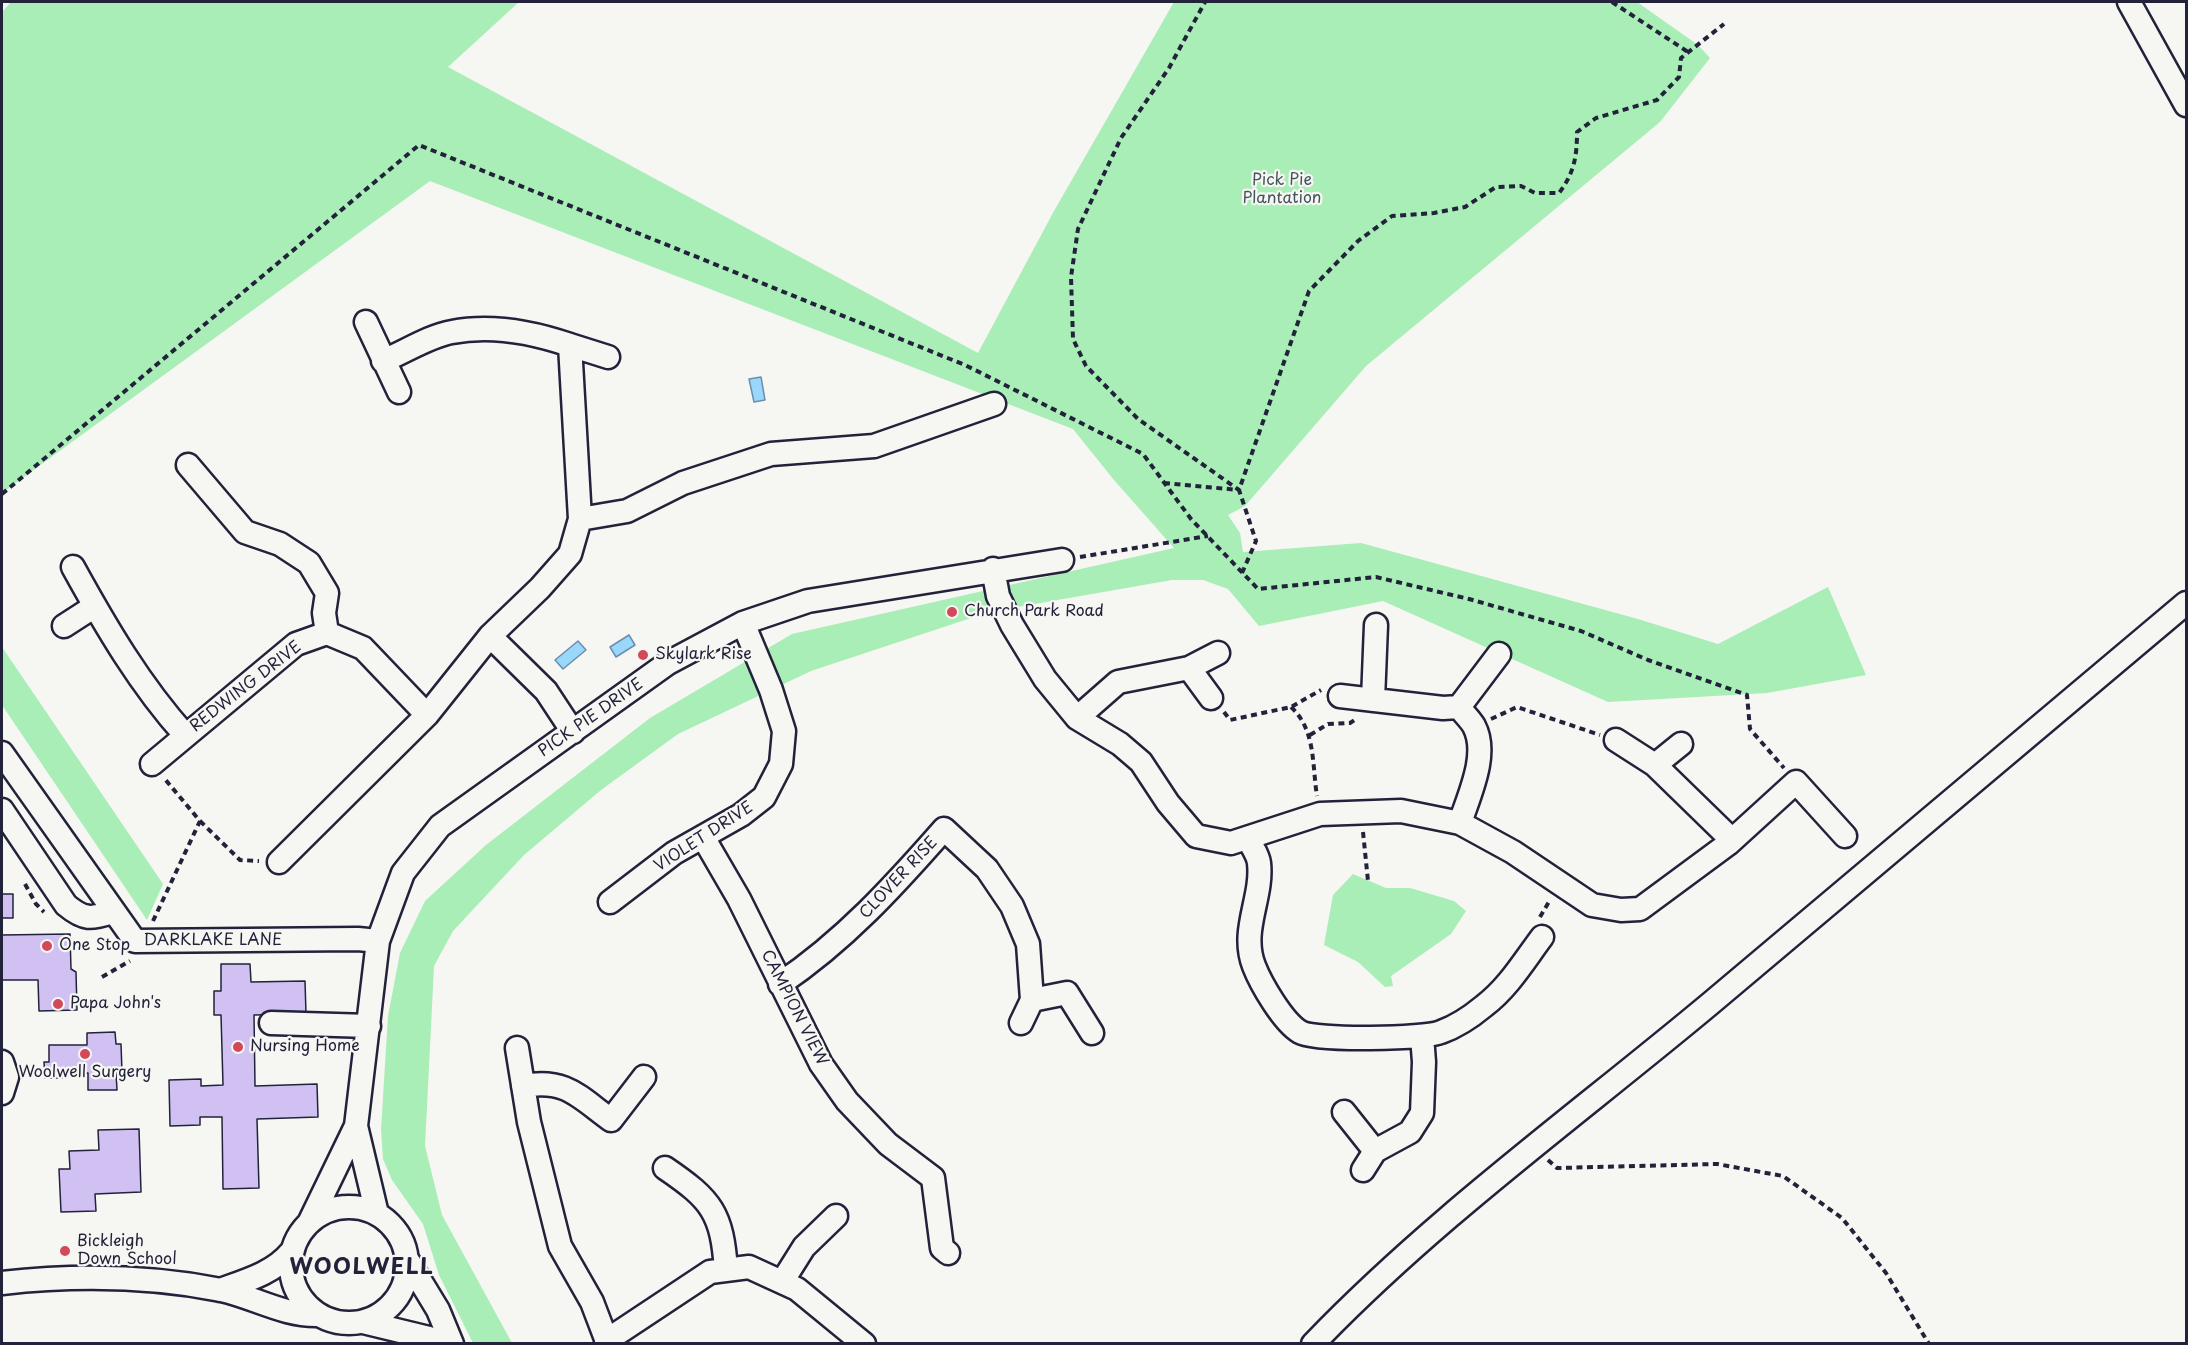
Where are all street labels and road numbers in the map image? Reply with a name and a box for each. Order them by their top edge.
street label: REDWING DRIVE [187,638,305,736]
street label: PICK PIE DRIVE [535,675,647,761]
street label: VIOLET DRIVE [651,798,757,876]
street label: CLOVER RISE [856,833,942,923]
street label: DARKLAKE LANE [144,931,282,951]
street label: CAMPION VIEW [757,947,831,1069]

